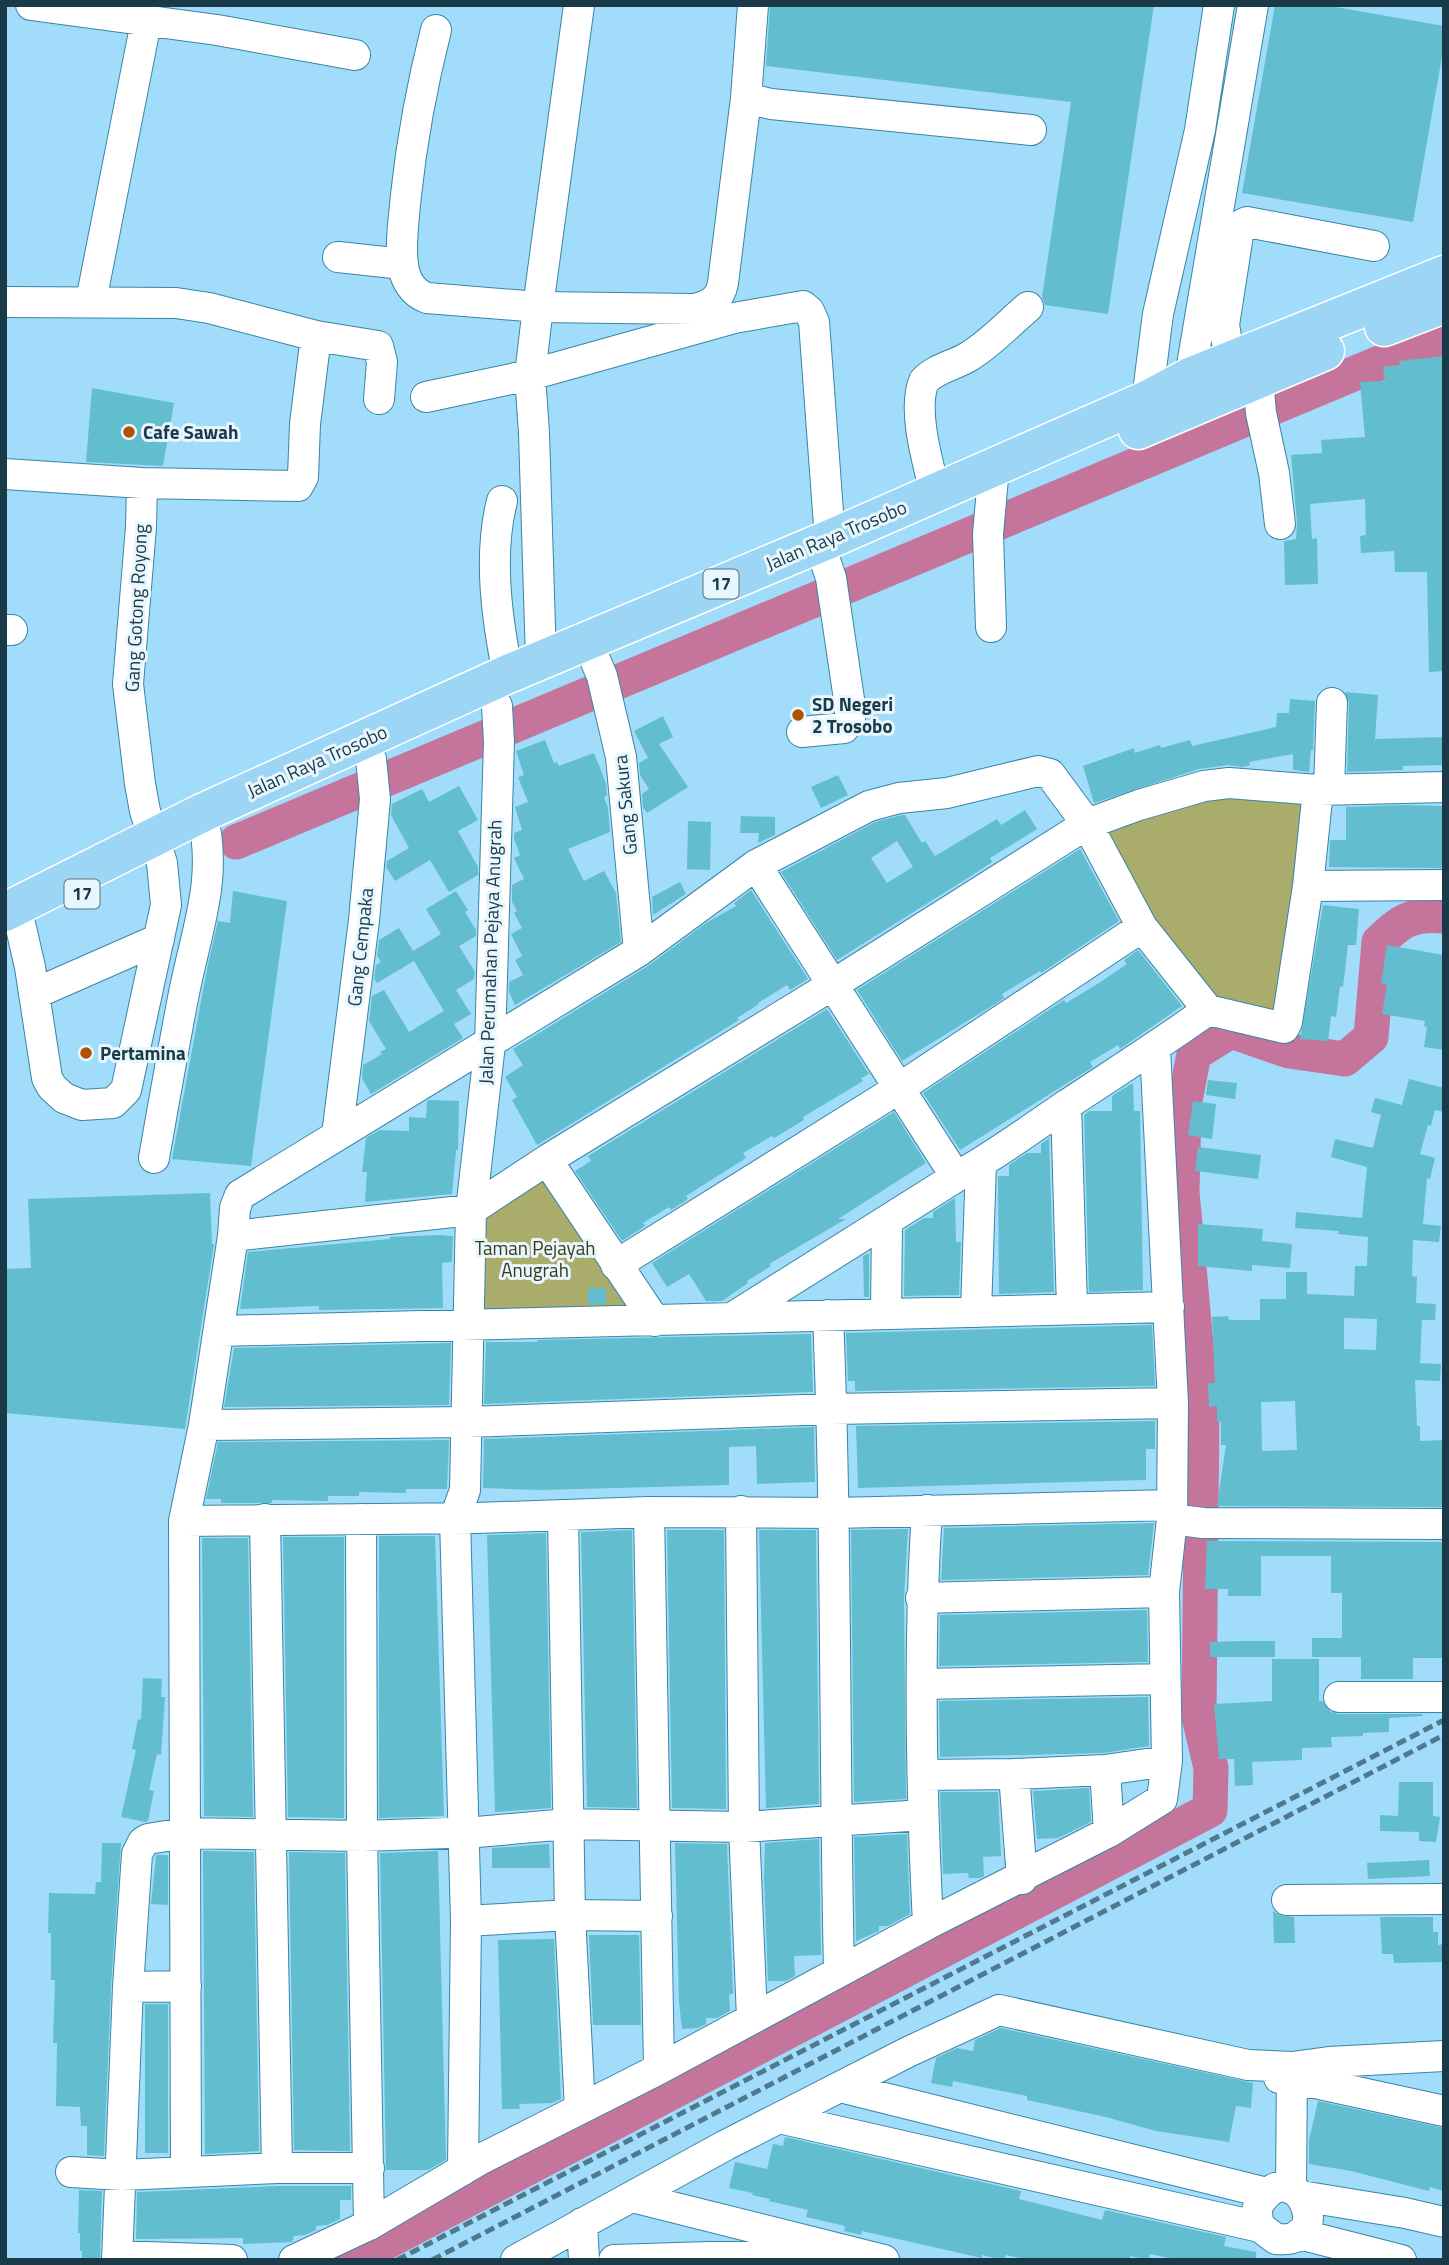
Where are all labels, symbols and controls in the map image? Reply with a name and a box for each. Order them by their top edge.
place label: Cafe Sawah [143,417,238,446]
marker: Cafe Sawah [121,424,137,440]
street label: Jalan Raya Trosobo [761,492,911,577]
street label: Gang Gotong Royong [117,523,154,693]
road number: 17 [704,570,738,598]
place label: SD Negeri 2 Trosobo [812,689,893,740]
marker: SD Negeri 2 Trosobo [790,707,806,723]
street label: Jalan Raya Trosobo [242,717,392,804]
street label: Gang Sakura [605,753,644,857]
street label: Jalan Perumahan Pejaya Anugrah [470,819,509,1085]
road number: 17 [64,880,100,908]
street label: Gang Cempaka [339,886,380,1008]
place label: Pertamina [100,1038,186,1067]
marker: Pertamina [78,1045,94,1061]
park label: Taman Pejayah Anugrah [475,1233,595,1284]

